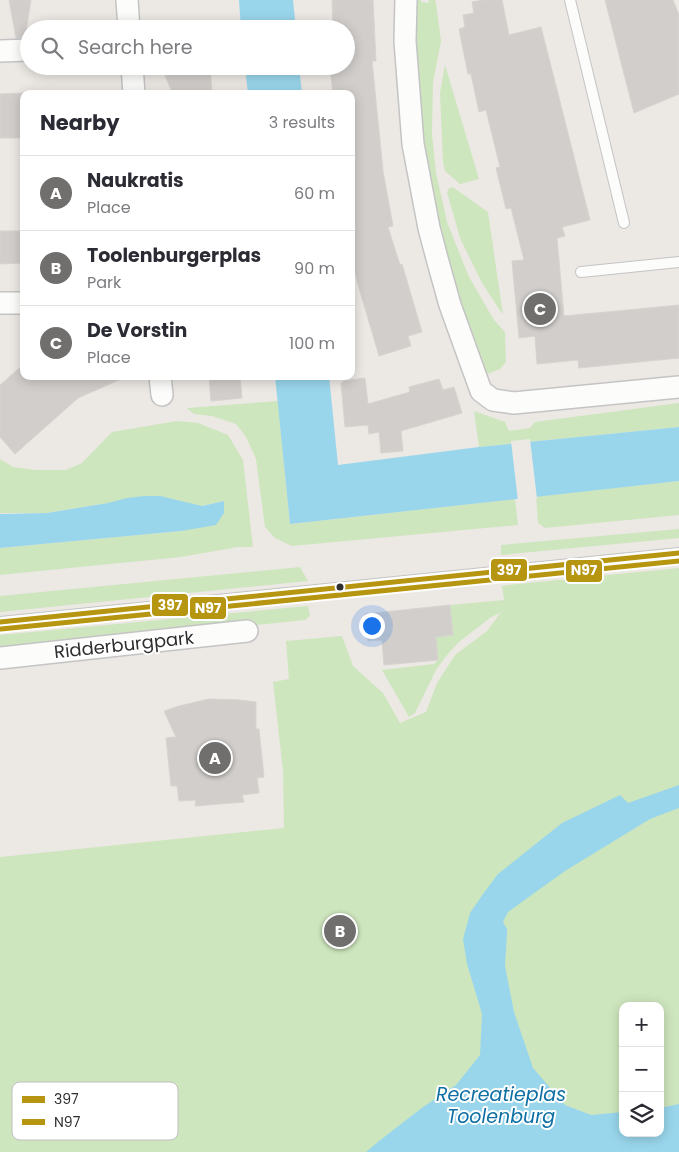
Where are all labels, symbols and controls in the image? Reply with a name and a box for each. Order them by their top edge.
search box [20,20,355,75]
icon: search [38,34,66,62]
text: Search here [78,34,192,61]
text: Nearby [40,108,120,137]
text: 3 results [269,111,335,134]
text: Naukratis [87,167,184,194]
text: A [50,182,62,205]
text: 60 m [294,182,335,205]
text: Place [87,196,131,219]
text: Toolenburgerplas [87,242,261,269]
text: B [51,257,61,280]
text: 90 m [294,257,335,280]
text: Park [87,271,121,294]
pin: C [524,290,556,328]
text: De Vorstin [87,317,187,344]
text: C [50,332,62,355]
text: 100 m [289,332,335,355]
text: Place [87,346,131,369]
line badge: 397 [490,558,528,582]
line badge: N97 [565,559,603,583]
text: 397 [497,560,522,580]
text: N97 [571,560,598,580]
unlabelled marker [335,582,345,592]
line badge: 397 [151,593,189,617]
text: 397 [158,595,183,615]
line badge: N97 [189,596,227,620]
text: N97 [195,598,222,618]
your location [359,613,385,639]
street label: Ridderburgpark [53,625,196,664]
pin: A [199,739,231,777]
pin: B [324,912,356,950]
map controls [619,1002,664,1137]
button: + [619,1002,664,1047]
button: − [619,1047,664,1092]
water label: Recreatieplas Toolenburg [436,1081,566,1130]
legend [12,1082,178,1140]
text: 397 [54,1089,79,1109]
button: layers [619,1092,664,1137]
text: N97 [54,1112,81,1132]

